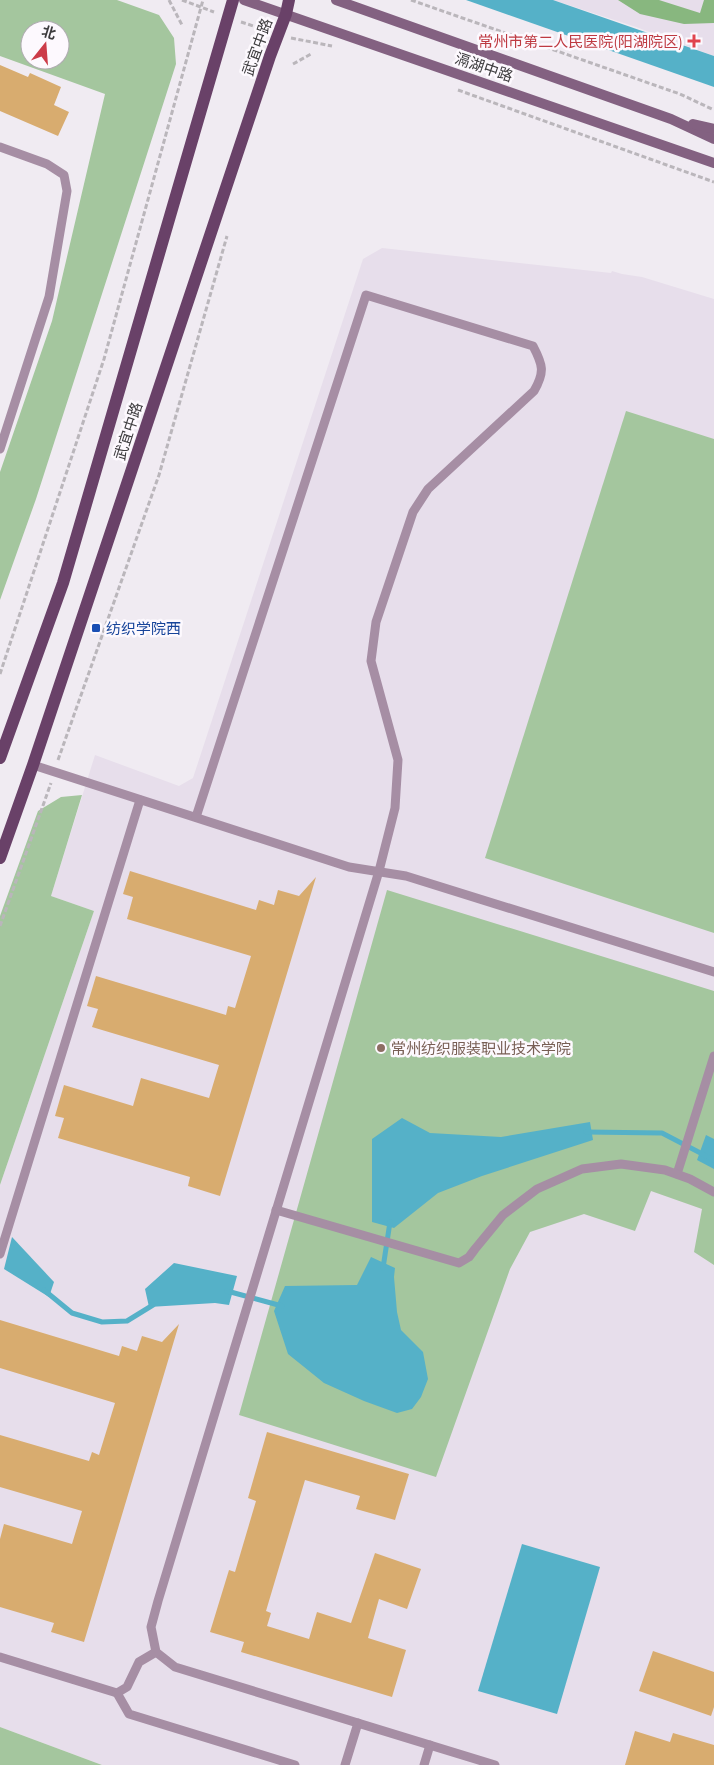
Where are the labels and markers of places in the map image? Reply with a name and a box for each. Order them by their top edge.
place label: 常州市第二人民医院(阳湖院区) [478,32,683,51]
marker: 常州市第二人民医院(阳湖院区) [687,34,701,48]
place label: 纺织学院西 [106,619,181,638]
marker: 纺织学院西 [90,622,102,634]
place label: 常州纺织服装职业技术学院 [391,1039,571,1058]
marker: 常州纺织服装职业技术学院 [375,1042,387,1054]

